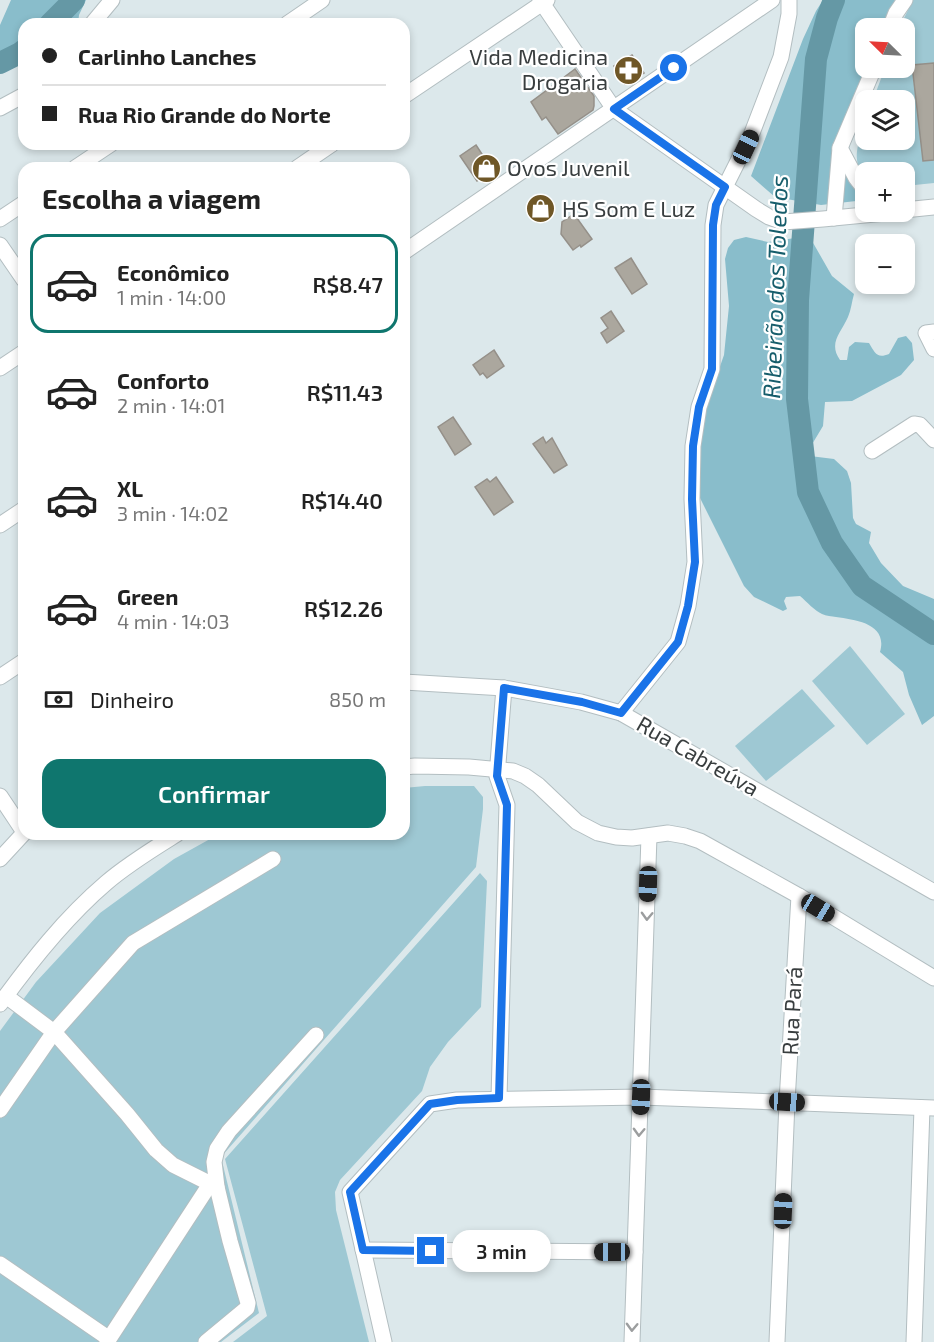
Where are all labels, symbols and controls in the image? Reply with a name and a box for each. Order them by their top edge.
north arrow [855,18,915,78]
map controls [855,18,915,294]
text: Carlinho Lanches [78,43,256,69]
place label: Vida Medicina Drogaria [469,43,608,94]
pharmacy icon: Vida Medicina Drogaria [613,54,645,86]
route start [660,54,687,81]
button: layers [855,90,915,150]
text: Rua Rio Grande do Norte [78,101,331,127]
car [730,127,762,167]
shop icon: Ovos Juvenil [470,152,502,184]
place label: Ovos Juvenil [507,154,630,180]
button: + [855,162,915,222]
water label: Ribeirão dos Toledos [756,175,793,399]
text: Escolha a viagem [42,182,261,214]
shop icon: HS Som E Luz [525,193,557,225]
place label: HS Som E Luz [562,195,695,221]
button: − [855,234,915,294]
icon: car [45,257,99,311]
text: Econômico [117,259,229,285]
text: R$8.47 [312,271,383,297]
text: 1 min · 14:00 [117,285,226,309]
icon: car [45,365,99,419]
text: Conforto [117,367,209,393]
text: R$11.43 [307,379,383,405]
text: 2 min · 14:01 [117,393,225,417]
icon: car [45,473,99,527]
text: XL [117,475,143,501]
text: R$14.40 [301,487,383,513]
text: 3 min · 14:02 [117,501,229,525]
icon: car [45,581,99,635]
text: Green [117,583,179,609]
text: R$12.26 [304,595,383,621]
text: 4 min · 14:03 [117,609,230,633]
icon: cash [42,683,75,716]
text: Dinheiro [90,686,174,712]
text: 850 m [329,687,386,711]
street label: Rua Cabreúva [633,710,764,801]
button: Confirmar [42,759,386,828]
car [638,866,658,902]
car [798,891,838,925]
one-way arrow [640,911,653,920]
street label: Rua Pará [776,966,806,1056]
car [631,1079,651,1115]
car [769,1092,805,1112]
one-way arrow [633,1127,646,1136]
car [773,1193,793,1229]
callout: 3 min [452,1230,551,1272]
route end [417,1237,444,1264]
text: 3 min [476,1239,527,1263]
car [594,1243,630,1261]
one-way arrow [626,1322,638,1331]

